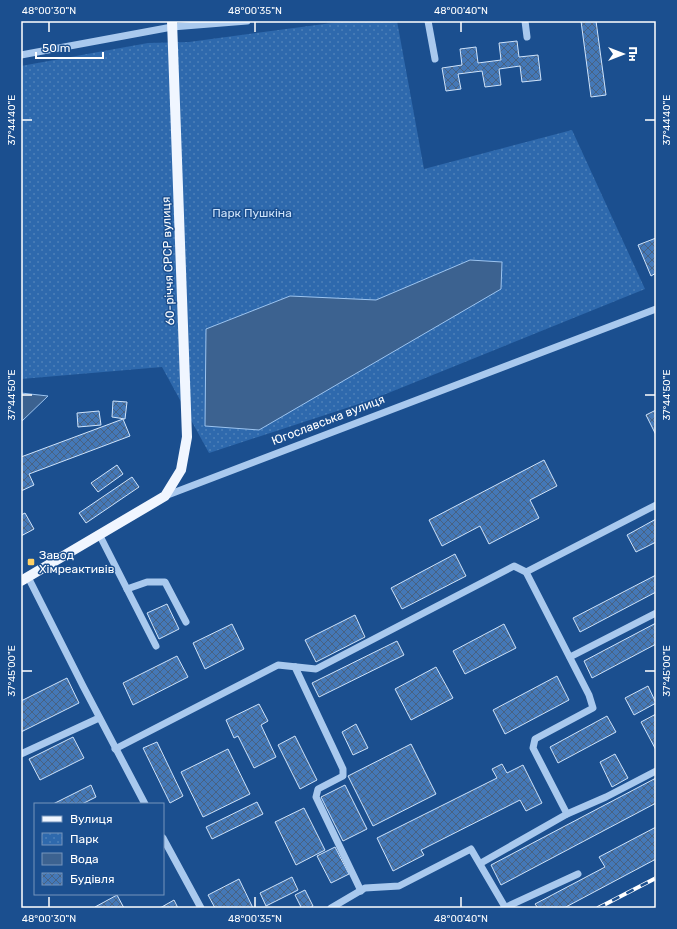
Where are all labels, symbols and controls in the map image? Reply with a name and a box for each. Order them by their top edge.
text: 48°00'30"N [22,5,76,17]
text: 48°00'35"N [228,5,282,17]
text: 48°00'40"N [434,5,488,17]
scale bar [36,34,103,60]
north arrow [603,34,643,74]
text: 50 m [42,41,70,55]
text: Пн [626,46,639,62]
text: 37°44'40"E [6,95,18,145]
text: 37°44'40"E [661,95,673,145]
street label: 60-річчя СРСР вулиця [159,196,177,326]
park label: Парк Пушкіна [212,206,292,220]
text: 37°44'50"E [6,369,18,421]
text: 37°44'50"E [661,369,673,421]
street label: Югославська вулиця [269,392,387,448]
place label: Завод Хімреактивів [39,548,115,576]
marker: Завод Хімреактивів [26,557,36,567]
text: 37°45'00"E [6,645,18,697]
text: 37°45'00"E [661,645,673,697]
legend [34,803,164,895]
text: Вулиця [70,812,112,826]
text: Парк [70,832,99,846]
text: Вода [70,852,99,866]
text: Будівля [70,872,115,886]
text: 48°00'30"N [22,913,76,925]
text: 48°00'35"N [228,913,282,925]
text: 48°00'40"N [434,913,488,925]

